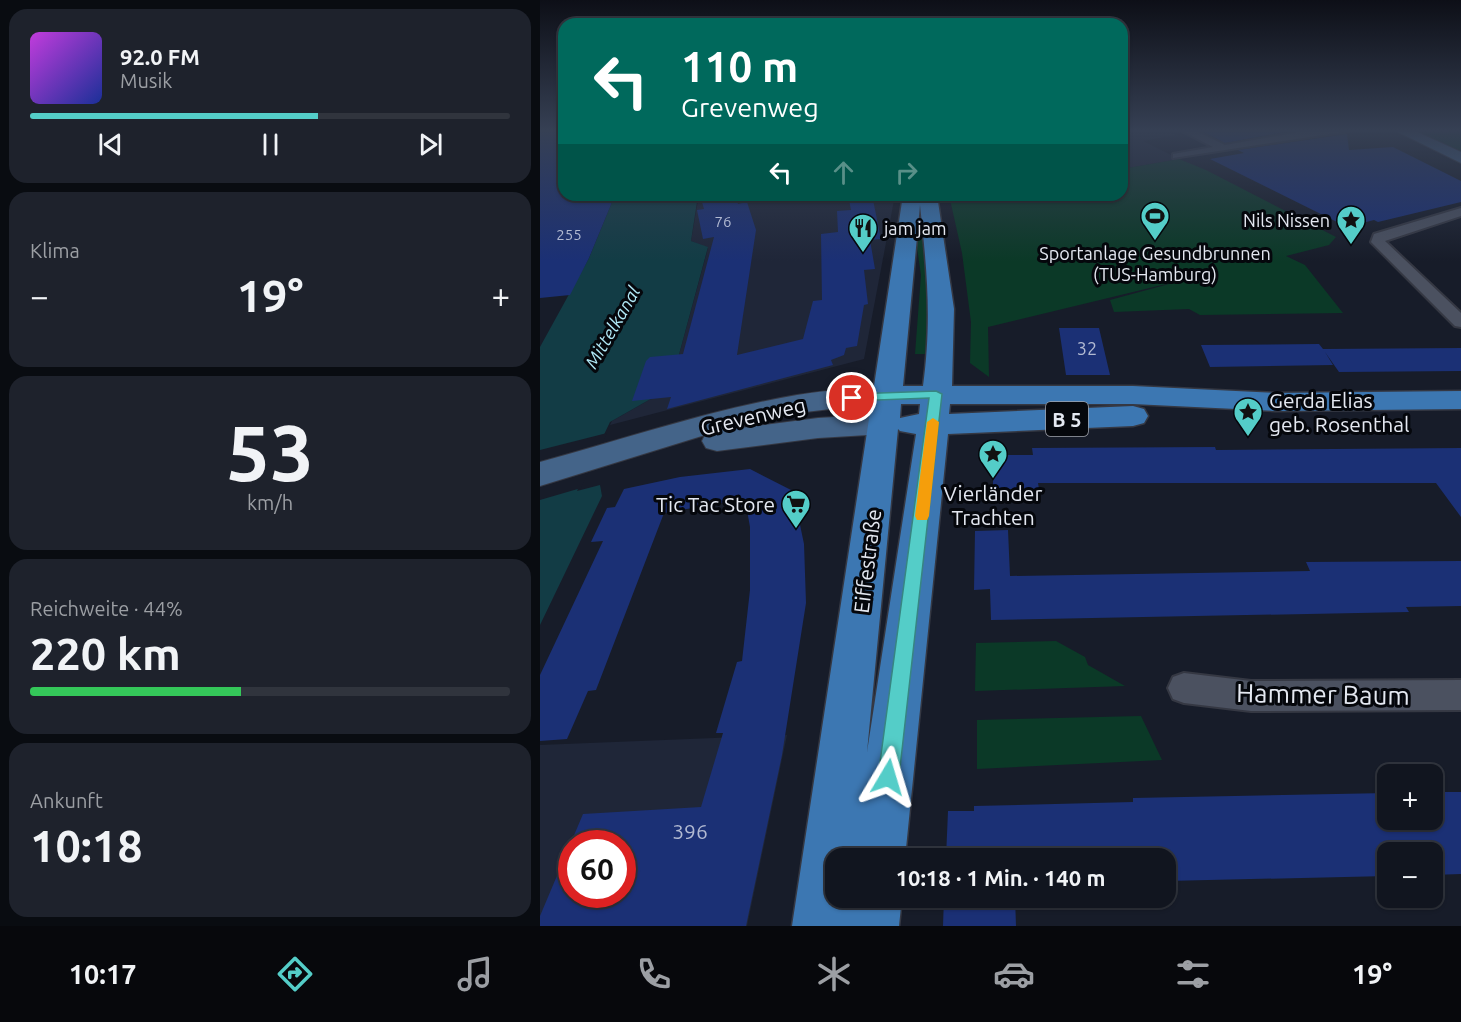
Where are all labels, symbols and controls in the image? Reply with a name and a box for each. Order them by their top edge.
icon: left [582,42,660,120]
text: 110 m [681,43,798,90]
text: 92.0 FM [120,44,200,69]
text: Musik [120,69,172,92]
text: Grevenweg [681,92,819,122]
icon: previous [94,128,127,161]
icon: pause [254,128,287,161]
icon: next [414,128,447,161]
icon: left [764,156,797,189]
icon: ahead [827,156,860,189]
icon: right [890,156,923,189]
sports icon: Sportanlage Gesundbrunnen (TUS-Hamburg) [1139,200,1171,242]
place icon: Nils Nissen [1335,204,1367,246]
place label: Nils Nissen [1243,210,1330,230]
restaurant icon: jam jam [847,212,879,254]
house number: 76 [715,213,731,230]
place label: jam jam [882,218,946,238]
house number: 255 [556,226,582,243]
text: Klima [30,239,80,262]
place label: Sportanlage Gesundbrunnen (TUS-Hamburg) [1039,243,1271,285]
text: 19° [237,270,303,321]
text: − [30,277,49,314]
text: + [491,277,510,314]
water label: Mittelkanal [581,282,643,372]
house number: 32 [1077,338,1097,358]
pin [826,372,877,423]
icon: arrive [835,381,868,414]
place label: Gerda Elias geb. Rosenthal [1269,388,1409,436]
street label: Grevenweg [698,392,808,440]
place icon: Gerda Elias geb. Rosenthal [1232,396,1264,438]
road number: B 5 [1046,402,1088,436]
text: 53 [226,408,314,496]
place icon: Vierländer Trachten [977,438,1009,480]
place label: Vierländer Trachten [944,481,1042,529]
supermarket icon: Tic Tac Store [780,488,812,530]
text: km/h [247,491,293,514]
place label: Tic Tac Store [656,492,775,516]
street label: Eiffestraße [849,508,885,614]
text: Reichweite · 44% [30,597,183,620]
text: 220 km [30,628,181,679]
street label: Hammer Baum [1236,678,1410,710]
position arrow [856,745,920,809]
map controls [1377,764,1443,908]
button: + [1377,764,1443,830]
text: Ankunft [30,789,103,812]
house number: 396 [672,819,708,843]
text: 10:18 [30,820,143,871]
speed limit sign: 60 [558,830,636,908]
button: − [1377,842,1443,908]
text: 10:18 · 1 Min. · 140 m [896,865,1105,890]
icon: directions [274,953,316,995]
icon: music [454,953,496,995]
icon: phone [633,953,675,995]
icon: climate [813,953,855,995]
icon: car [993,953,1035,995]
icon: filters [1172,953,1214,995]
text: 10:17 [69,959,136,989]
text: 19° [1352,959,1392,989]

